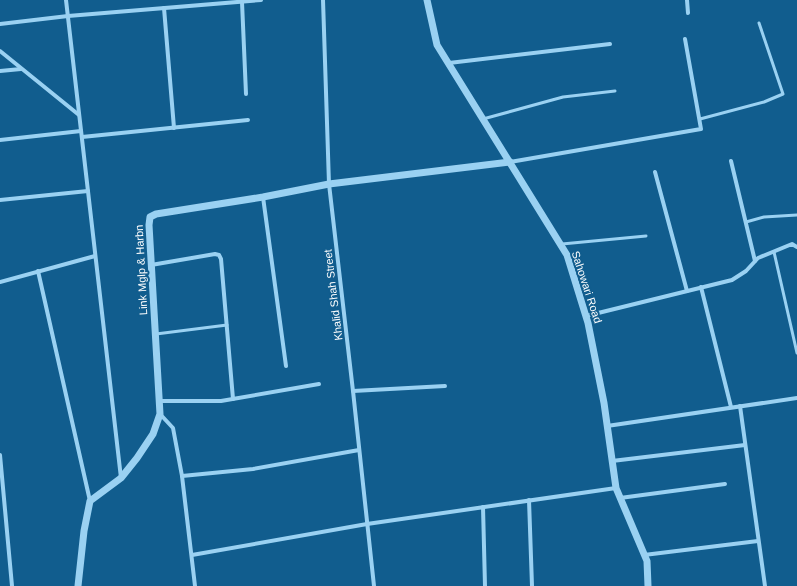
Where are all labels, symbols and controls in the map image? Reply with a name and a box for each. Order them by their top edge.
street label: Link Mglp & Harbn [133,224,149,316]
street label: Khalid Shah Street [321,249,345,341]
street label: Sahowari Road [570,249,604,325]

